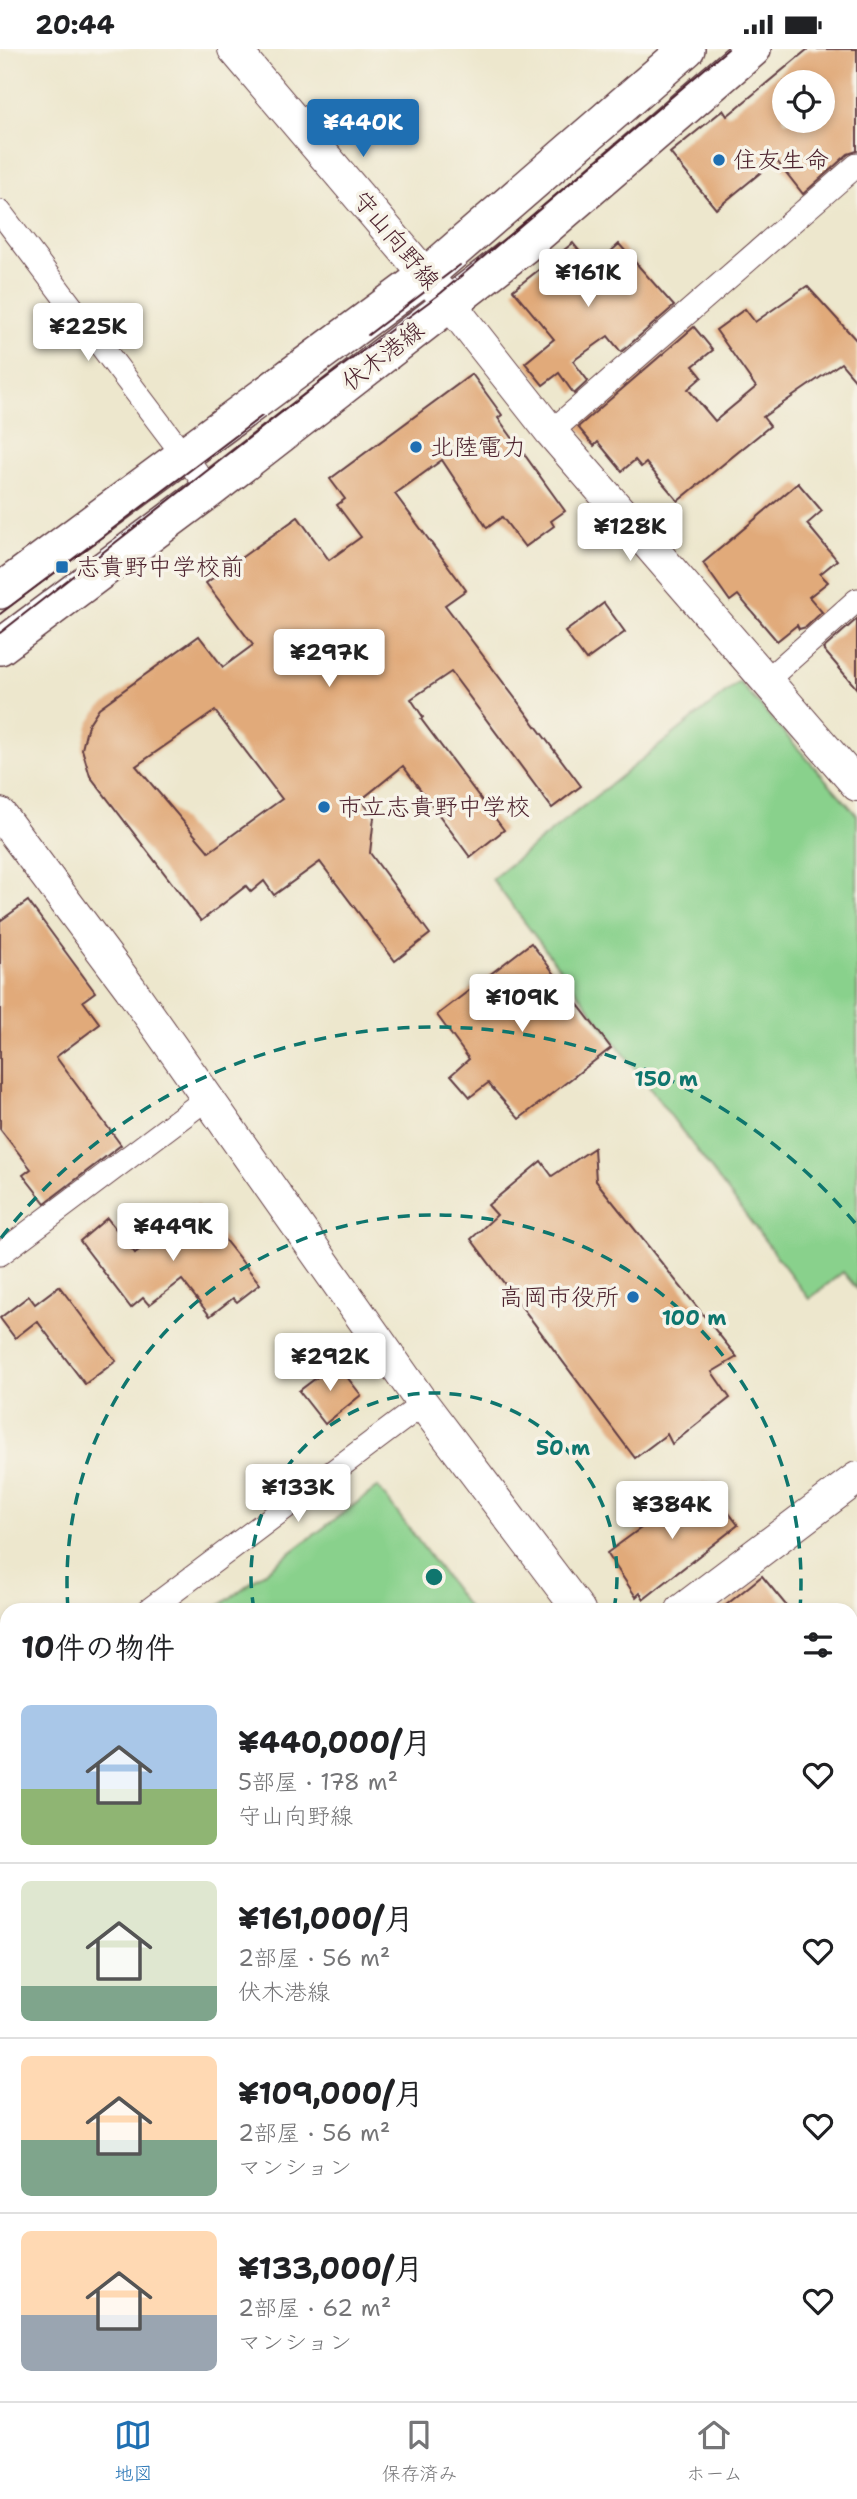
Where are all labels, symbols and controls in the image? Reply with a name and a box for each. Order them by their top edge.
text: 20:44 [35,7,115,42]
map controls [772,70,835,133]
button: locate [772,70,835,133]
pin: ¥440K [314,99,412,159]
text: ¥440K [323,107,403,137]
place label: 住友生命 [733,144,829,176]
marker: 住友生命 [711,152,727,168]
street label: 守山向野線 [345,184,447,296]
pin: ¥161K [539,250,637,309]
text: ¥161K [555,257,621,287]
pin: ¥225K [39,303,137,363]
text: ¥225K [49,311,127,341]
street label: 伏木港線 [335,314,431,398]
place label: 北陸電力 [430,431,526,463]
marker: 北陸電力 [408,439,424,455]
pin: ¥128K [581,503,679,563]
text: ¥128K [593,511,667,541]
place label: 志貴野中学校前 [76,551,244,583]
marker: 志貴野中学校前 [54,559,70,575]
pin: ¥297K [280,629,378,689]
text: ¥297K [290,637,368,667]
place label: 市立志貴野中学校 [338,791,530,823]
marker: 市立志貴野中学校 [316,799,332,815]
pin: ¥109K [473,975,571,1034]
text: ¥109K [485,982,559,1012]
text: 150 m [634,1065,698,1093]
pin: ¥449K [124,1203,222,1263]
text: ¥449K [133,1211,213,1241]
place label: 高岡市役所 [499,1281,619,1313]
marker: 高岡市役所 [625,1289,641,1305]
text: 100 m [662,1304,726,1332]
pin: ¥292K [281,1333,379,1393]
text: ¥292K [291,1341,369,1371]
text: 50 m [536,1434,590,1462]
pin: ¥133K [249,1465,347,1524]
text: ¥133K [262,1472,334,1502]
pin: ¥384K [623,1481,721,1541]
text: ¥384K [632,1489,712,1519]
centre of rings [422,1565,446,1589]
icon: filters [799,1626,837,1664]
text: 10件の物件 [21,1627,175,1668]
text: ¥440,000/月 [238,1722,432,1763]
icon: home [77,1733,161,1817]
icon: heart [799,1756,837,1794]
text: 5部屋 · 178 m² [238,1767,398,1797]
text: 守山向野線 [238,1801,353,1831]
text: ¥161,000/月 [238,1898,414,1939]
icon: home [77,1909,161,1993]
icon: heart [799,1932,837,1970]
text: 2部屋 · 56 m² [238,1943,390,1973]
text: 伏木港線 [238,1977,330,2007]
text: ¥109,000/月 [238,2073,424,2114]
icon: home [77,2084,161,2168]
icon: heart [799,2107,837,2145]
text: 2部屋 · 56 m² [238,2118,390,2148]
text: マンション [238,2152,352,2182]
text: ¥133,000/月 [238,2248,423,2289]
icon: home [77,2259,161,2343]
icon: heart [799,2282,837,2320]
text: 2部屋 · 62 m² [238,2293,391,2323]
text: マンション [238,2327,352,2357]
tab: 地図 [114,2416,152,2486]
tab: 保存済み [381,2416,457,2486]
tab: ホーム [686,2416,743,2486]

